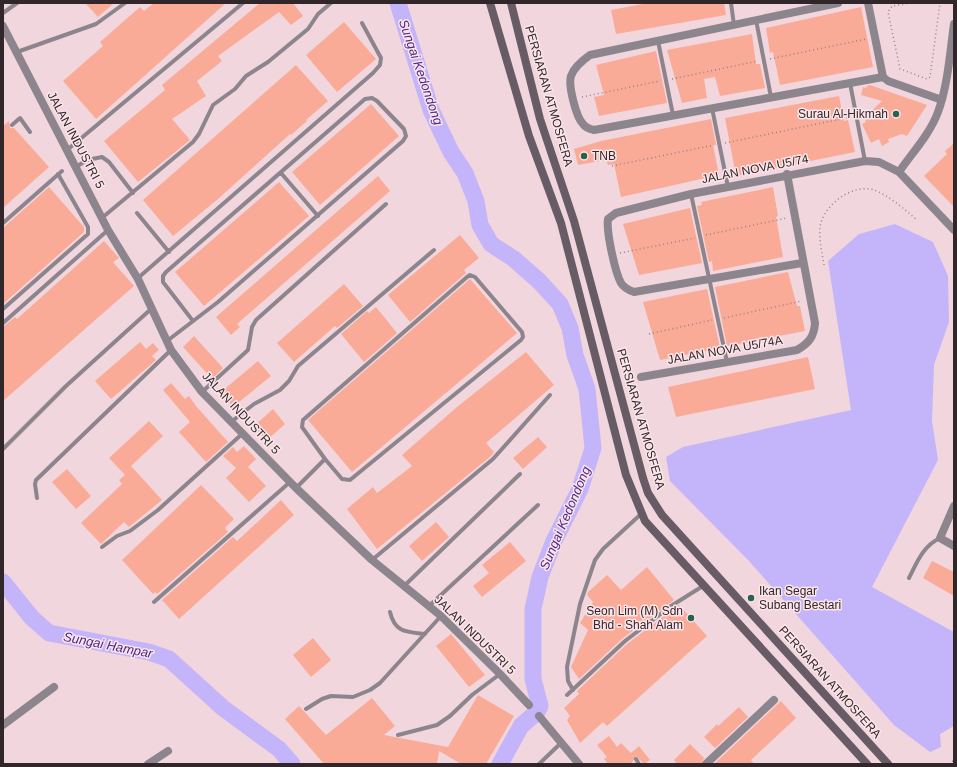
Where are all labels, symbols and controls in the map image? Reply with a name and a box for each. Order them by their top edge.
water label: Sungai Kedondong [396,17,446,127]
street label: PERSIARAN ATMOSFERA [522,24,576,168]
street label: JALAN INDUSTRI 5 [45,89,108,191]
place label: Surau Al-Hikmah [798,107,888,121]
marker: Surau Al-Hikmah [891,109,901,119]
place label: TNB [592,149,616,163]
marker: TNB [579,151,589,161]
street label: JALAN NOVA U5/74 [700,152,810,186]
street label: JALAN NOVA U5/74A [666,333,784,367]
street label: PERSIARAN ATMOSFERA [614,347,668,491]
street label: JALAN INDUSTRI 5 [199,369,283,457]
water label: Sungai Kedondong [536,463,594,572]
place label: Ikan Segar Subang Bestari [759,584,841,612]
street label: JALAN INDUSTRI 5 [432,593,519,678]
marker: Ikan Segar Subang Bestari [746,593,756,603]
place label: Seon Lim (M) Sdn Bhd - Shah Alam [586,604,683,632]
marker: Seon Lim (M) Sdn Bhd - Shah Alam [686,613,696,623]
street label: PERSIARAN ATMOSFERA [776,623,884,741]
water label: Sungai Hampar [62,629,154,661]

